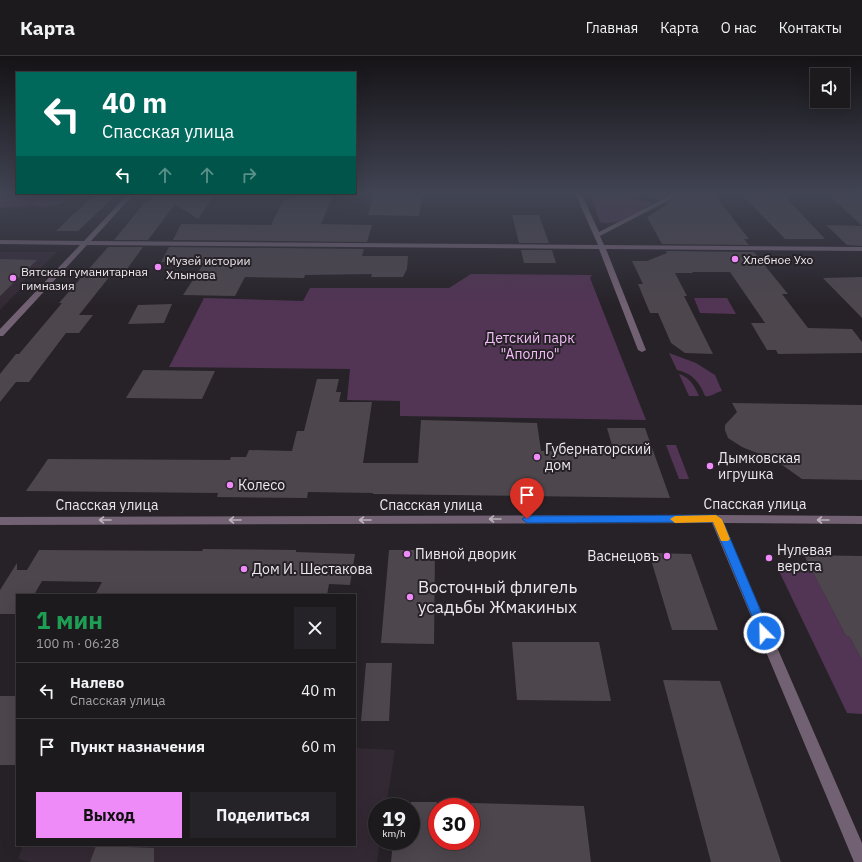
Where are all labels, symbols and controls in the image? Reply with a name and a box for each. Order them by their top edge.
text: Карта [20,16,75,40]
text: Главная [586,19,638,37]
text: Карта [660,19,699,37]
text: О нас [721,19,757,37]
text: Контакты [779,19,842,37]
map controls [810,68,850,108]
button: sound [810,68,850,108]
text: 40 m [102,84,167,121]
icon: left [36,88,88,140]
text: Спасская улица [102,120,234,143]
icon: left [112,164,134,186]
icon: ahead [154,164,176,186]
icon: ahead [196,164,218,186]
icon: right [238,164,260,186]
place label: Хлебное Ухо [743,252,813,267]
place label: Музей истории Хлынова [166,253,251,282]
marker: Хлебное Ухо [730,254,740,264]
marker: Музей истории Хлынова [153,262,163,272]
place label: Вятская гуманитарная гимназия [21,264,148,293]
marker: Вятская гуманитарная гимназия [8,273,18,283]
park label: Детский парк "Аполло" [485,329,575,363]
place label: Губернаторский дом [545,440,651,474]
place label: Дымковская игрушка [718,449,801,483]
marker: Губернаторский дом [532,452,542,462]
marker: Дымковская игрушка [705,461,715,471]
place label: Колесо [238,476,285,494]
pin [510,478,544,519]
marker: Колесо [225,480,235,490]
icon: arrive [516,484,538,506]
street label: Спасская улица [704,495,807,513]
street label: Спасская улица [56,496,159,514]
street label: Спасская улица [380,496,483,514]
one-way arrow [489,515,502,523]
one-way arrow [99,516,112,524]
one-way arrow [229,516,242,524]
one-way arrow [359,516,372,524]
one-way arrow [817,516,830,524]
place label: Нулевая верста [777,541,832,575]
place label: Пивной дворик [415,545,517,563]
place label: Васнецовъ [587,547,659,565]
marker: Пивной дворик [402,549,412,559]
marker: Васнецовъ [662,551,672,561]
marker: Нулевая верста [764,553,774,563]
place label: Дом И. Шестакова [252,560,373,578]
marker: Дом И. Шестакова [239,564,249,574]
place label: Восточный флигель усадьбы Жмакиных [418,576,577,618]
marker: Восточный флигель усадьбы Жмакиных [405,592,415,602]
text: 1 мин [36,604,103,636]
button: close [294,607,336,649]
position arrow [743,612,785,654]
text: 100 m · 06:28 [36,635,119,652]
text: Налево [70,673,124,692]
icon: left [36,680,58,702]
text: 40 m [301,681,336,700]
text: Спасская улица [70,692,165,709]
icon: arrive [36,736,58,758]
text: Пункт назначения [70,737,205,756]
text: 60 m [301,737,336,756]
button: Выход [36,792,182,838]
button: Поделиться [190,792,336,838]
speed limit sign: 30 [428,798,480,850]
text: 19 [382,805,406,832]
text: km/h [382,827,406,840]

